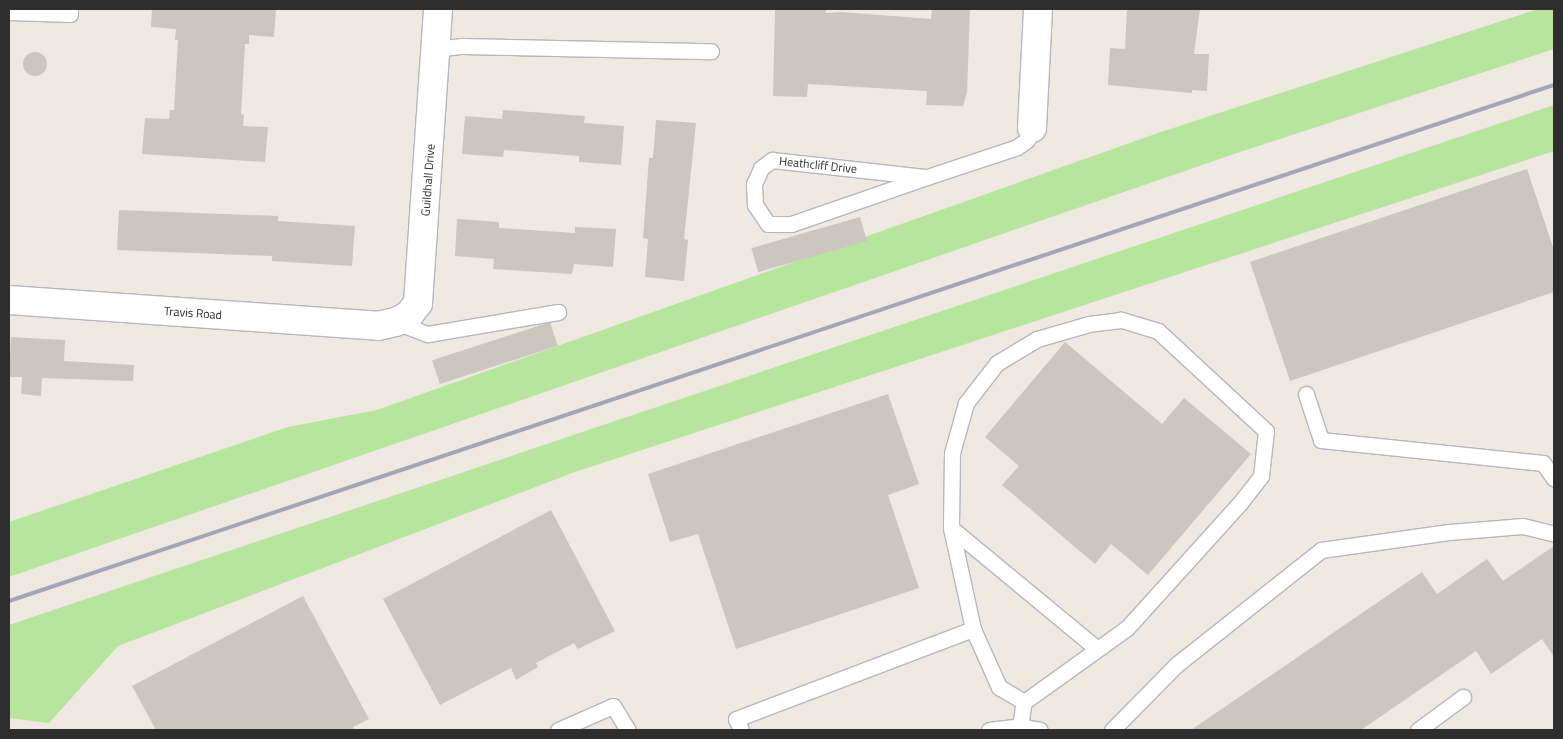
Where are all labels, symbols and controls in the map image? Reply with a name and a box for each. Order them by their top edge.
street label: Guildhall Drive [418,143,438,217]
street label: Heathcliff Drive [778,154,858,176]
street label: Travis Road [164,304,222,322]

